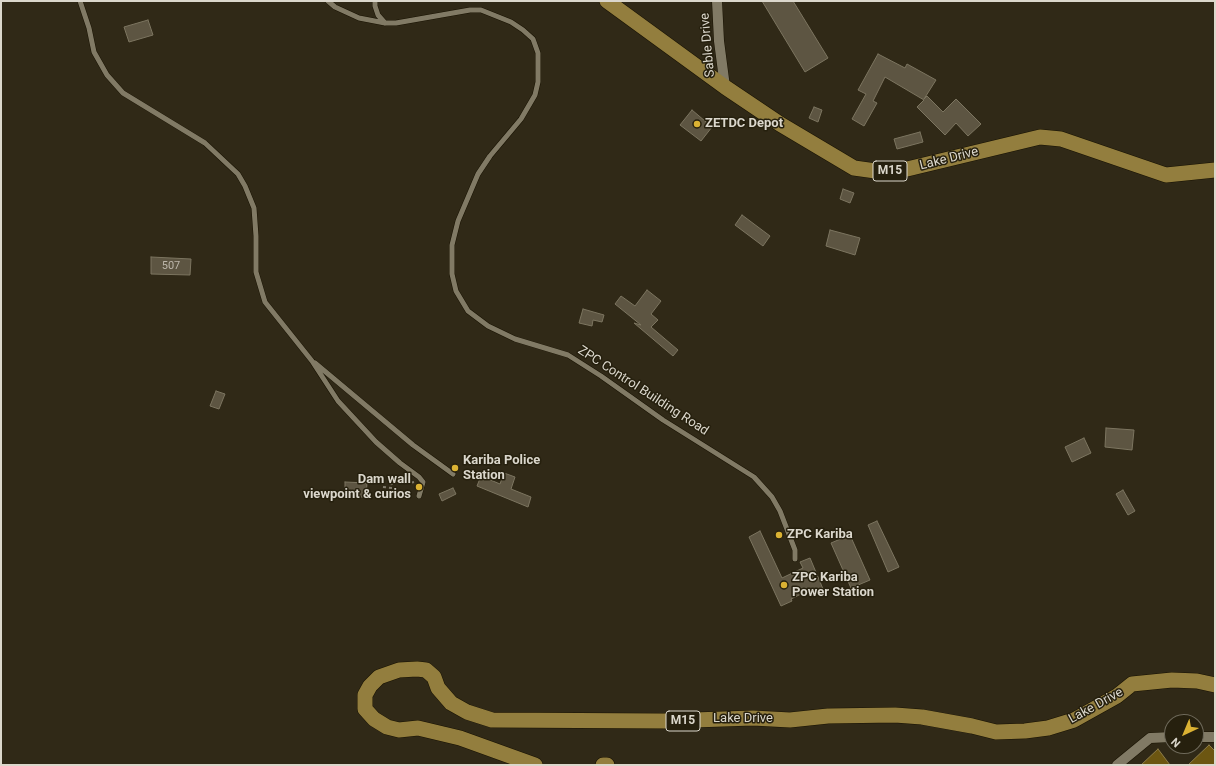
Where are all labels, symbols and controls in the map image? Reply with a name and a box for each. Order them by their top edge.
street label: Sable Drive [697,12,719,78]
place label: ZETDC Depot [705,116,783,132]
marker: ZETDC Depot [692,119,702,129]
street label: Lake Drive [918,144,980,174]
road number: M15 [873,161,907,181]
house number: 507 [162,259,180,273]
street label: ZPC Control Building Road [575,343,711,439]
place label: Kariba Police Station [463,453,540,484]
marker: Kariba Police Station [450,463,460,473]
place label: Dam wall viewpoint & curios [303,472,411,503]
marker: Dam wall viewpoint & curios [414,482,424,492]
place label: ZPC Kariba [787,527,853,543]
marker: ZPC Kariba [774,530,784,540]
place label: ZPC Kariba Power Station [792,570,874,601]
marker: ZPC Kariba Power Station [779,580,789,590]
street label: Lake Drive [1066,685,1126,727]
road number: M15 [666,711,700,731]
street label: Lake Drive [713,711,773,727]
north arrow [1164,714,1204,754]
text: N [1169,735,1183,750]

